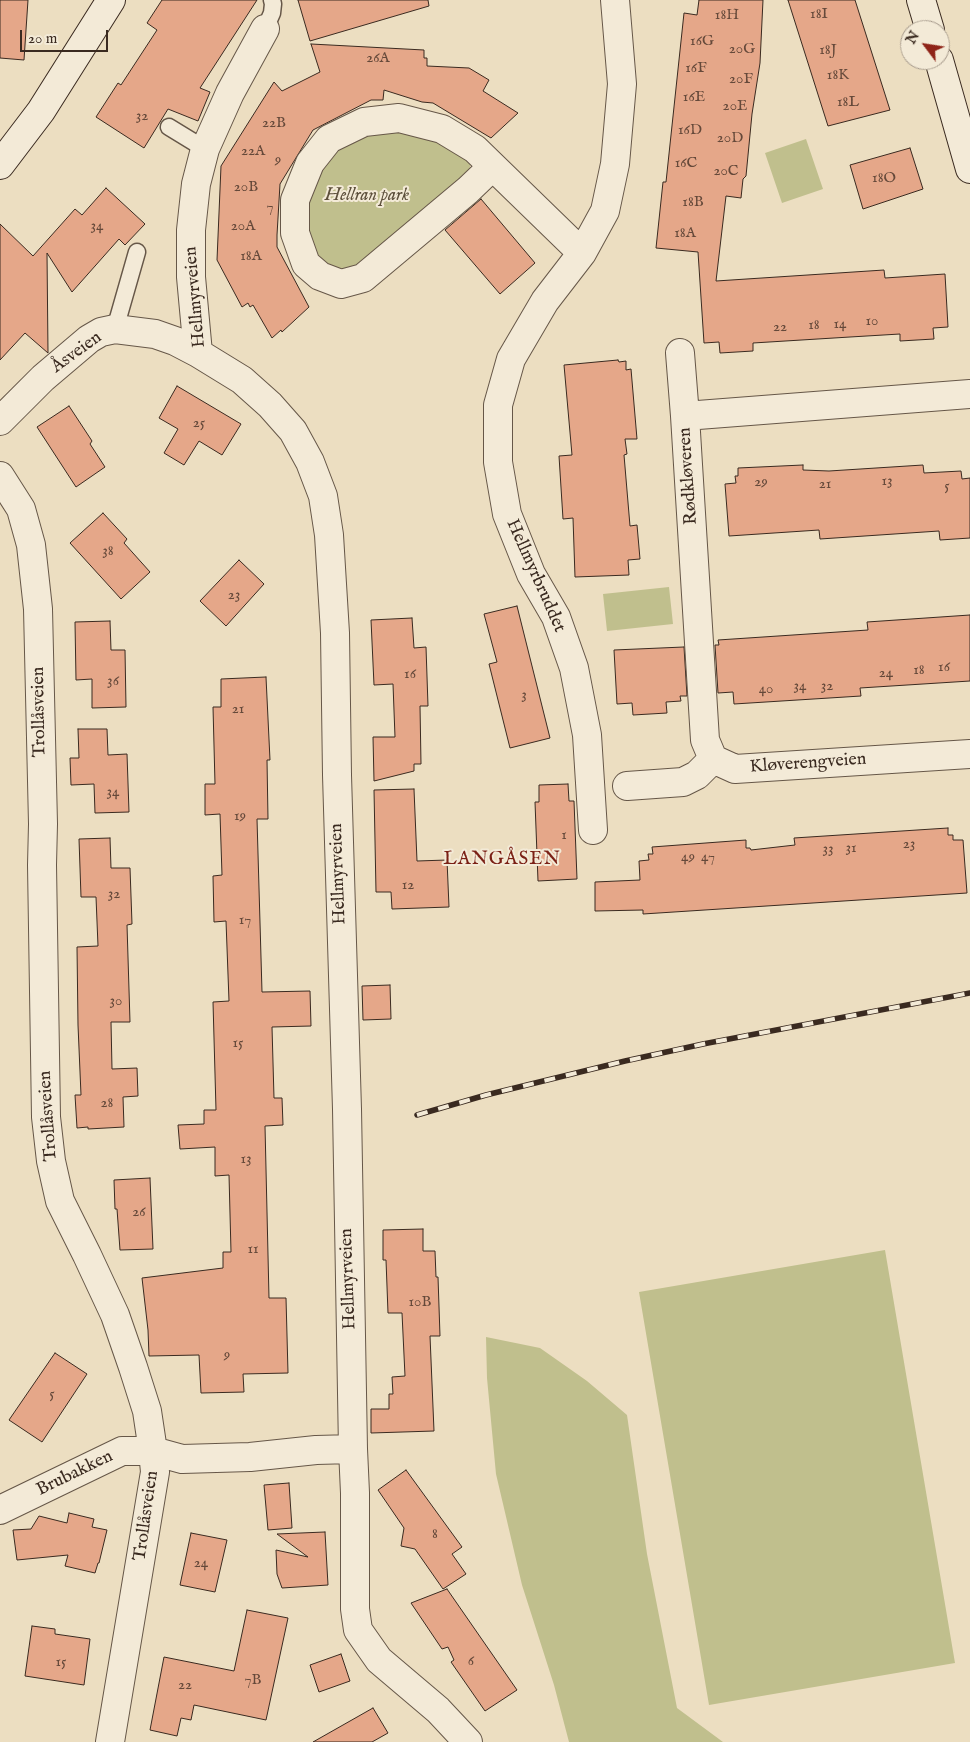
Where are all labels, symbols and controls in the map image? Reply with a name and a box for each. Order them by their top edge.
house number: 18I [810,6,828,24]
house number: 18H [715,7,739,25]
scale bar [22,20,110,52]
north arrow [900,20,950,70]
text: N [902,28,924,48]
text: 20 m [28,29,57,48]
house number: 16G [690,33,714,51]
house number: 20G [729,41,755,59]
house number: 18J [819,42,837,60]
house number: 26A [366,50,390,68]
house number: 16F [685,60,707,78]
house number: 18K [827,67,849,85]
house number: 20F [729,71,753,89]
house number: 16E [683,89,705,107]
house number: 18L [837,94,859,112]
house number: 20E [723,98,747,116]
house number: 32 [136,108,148,126]
house number: 22B [262,115,286,133]
house number: 16D [678,122,702,140]
house number: 20D [717,130,743,148]
house number: 22A [241,143,265,161]
house number: 9 [275,152,281,170]
house number: 16C [675,155,697,173]
house number: 20C [713,163,739,181]
house number: 18O [872,170,896,188]
house number: 20B [234,179,258,197]
park label: Hellran park [325,185,409,207]
house number: 18B [682,194,704,212]
house number: 7 [266,199,274,217]
house number: 34 [91,218,103,236]
house number: 20A [231,218,255,236]
house number: 18A [674,225,696,243]
street label: Hellmyrveien [181,246,211,348]
house number: 18A [240,248,262,266]
house number: 10 [866,313,878,331]
house number: 14 [834,316,846,334]
house number: 18 [808,317,820,335]
house number: 22 [773,319,787,337]
street label: Åsveien [47,327,107,379]
house number: 25 [193,415,205,433]
street label: Rødkløveren [675,427,703,525]
house number: 13 [881,473,893,491]
house number: 29 [754,474,768,492]
house number: 21 [819,476,831,494]
house number: 5 [944,478,950,496]
street label: Hellmyrbruddet [500,516,570,636]
house number: 38 [102,543,114,561]
house number: 23 [228,587,240,605]
house number: 16 [938,659,950,677]
house number: 18 [913,662,925,680]
house number: 24 [879,665,893,683]
street label: Trollåsveien [28,666,52,758]
house number: 16 [404,666,416,684]
house number: 36 [107,673,119,691]
house number: 34 [794,678,806,696]
house number: 32 [821,678,833,696]
house number: 40 [759,681,773,699]
house number: 3 [521,687,527,705]
house number: 21 [232,701,244,719]
street label: Kløverengveien [749,749,867,779]
house number: 34 [107,784,119,802]
house number: 19 [234,808,246,826]
street label: Hellmyrveien [326,823,352,925]
house number: 1 [561,827,567,845]
house number: 23 [903,836,915,854]
house number: 31 [845,840,857,858]
house number: 33 [822,841,834,859]
district label: LANGÅSEN [442,849,562,871]
house number: 49 [681,849,695,867]
house number: 47 [701,849,715,867]
house number: 12 [402,877,414,895]
house number: 32 [108,886,120,904]
house number: 17 [239,912,251,930]
house number: 30 [110,993,122,1011]
house number: 15 [232,1035,244,1053]
street label: Trollåsveien [35,1070,63,1162]
house number: 28 [101,1095,113,1113]
house number: 13 [240,1151,252,1169]
house number: 26 [132,1204,146,1222]
street label: Hellmyrveien [336,1228,362,1330]
house number: 11 [247,1241,259,1259]
house number: 10B [409,1294,431,1312]
house number: 9 [224,1347,230,1365]
house number: 5 [49,1386,55,1404]
street label: Brubakken [33,1446,117,1502]
street label: Trollåsveien [130,1470,164,1562]
house number: 8 [432,1526,438,1544]
house number: 24 [194,1555,208,1573]
house number: 6 [468,1653,474,1671]
house number: 15 [55,1654,67,1672]
house number: 7B [245,1672,261,1690]
house number: 22 [178,1677,192,1695]

